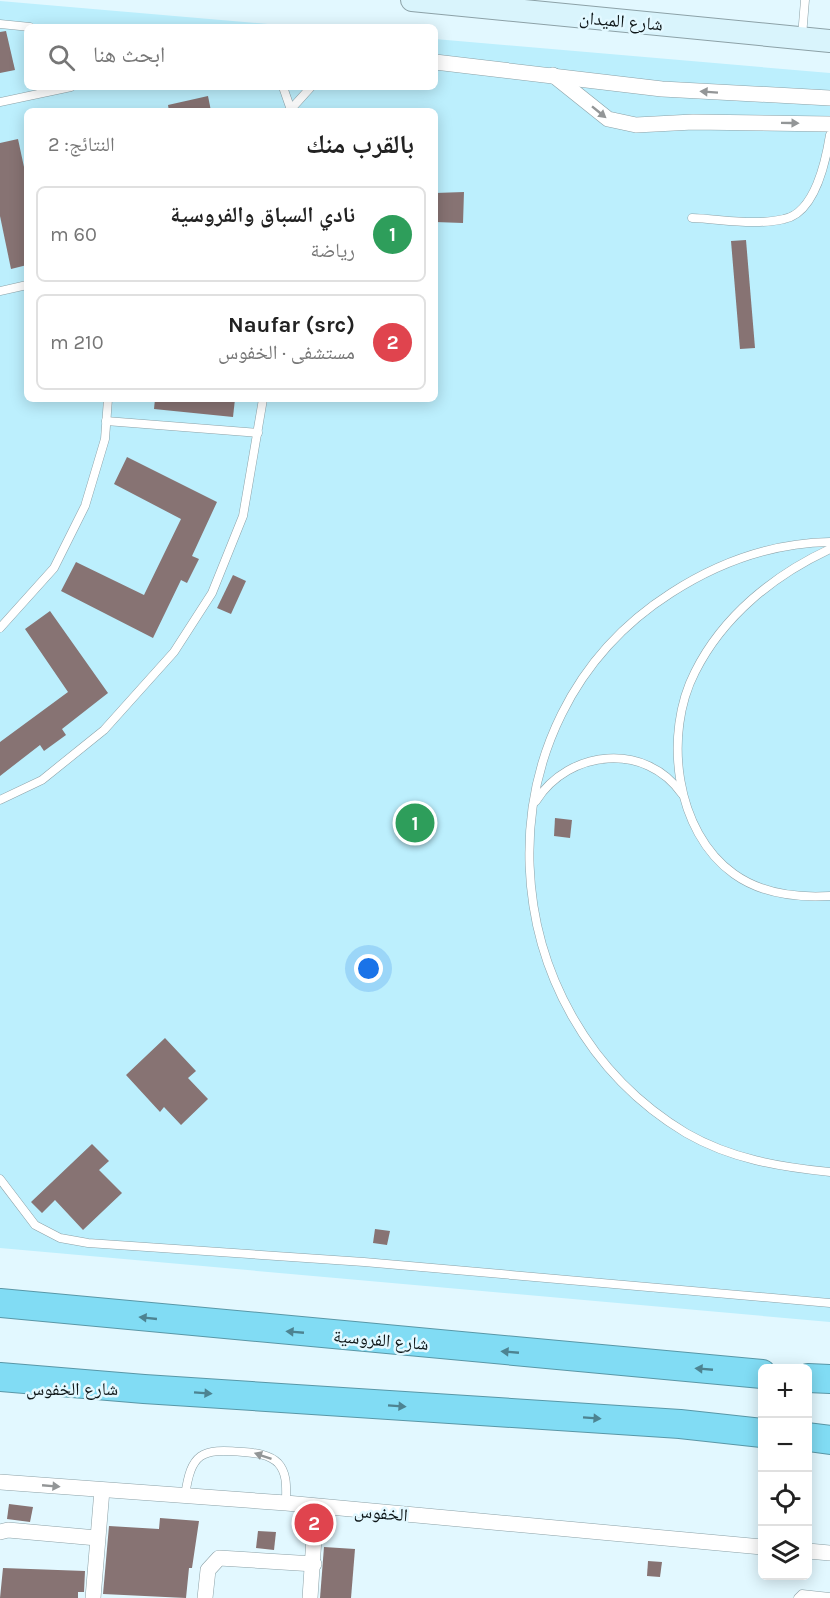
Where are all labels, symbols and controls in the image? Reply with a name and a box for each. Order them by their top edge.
street label: شارع الميدان [578,6,664,36]
search box [24,24,438,90]
icon: search [45,41,78,74]
text: ابحث هنا [93,42,165,68]
one-way arrow [699,88,718,97]
one-way arrow [591,105,606,117]
one-way arrow [781,118,800,128]
text: بالقرب منك [306,129,414,160]
text: النتائج: 2 [48,133,115,156]
text: نادي السباق والفروسية [170,202,355,228]
text: 60 m [50,223,97,246]
text: 1 [389,223,396,246]
text: رياضة [311,239,355,262]
text: Naufar (src) [228,312,355,338]
text: 210 m [50,331,104,354]
text: 2 [386,331,399,354]
text: مستشفى · الخفوس [218,341,355,364]
pin: 1 [396,800,434,846]
your location [354,954,383,983]
one-way arrow [138,1313,157,1323]
street label: شارع الفروسية [332,1325,430,1355]
one-way arrow [285,1327,304,1337]
one-way arrow [500,1347,519,1357]
one-way arrow [695,1364,714,1374]
map controls [758,1364,812,1580]
button: + [758,1364,812,1418]
street label: شارع الخفوس [26,1378,118,1400]
one-way arrow [193,1388,212,1398]
one-way arrow [388,1401,407,1410]
one-way arrow [582,1413,601,1423]
button: − [758,1418,812,1472]
one-way arrow [254,1451,272,1461]
button: locate [758,1472,812,1526]
one-way arrow [41,1481,60,1491]
pin: 2 [294,1500,334,1546]
street label: الخفوس [353,1500,409,1526]
button: layers [758,1526,812,1580]

